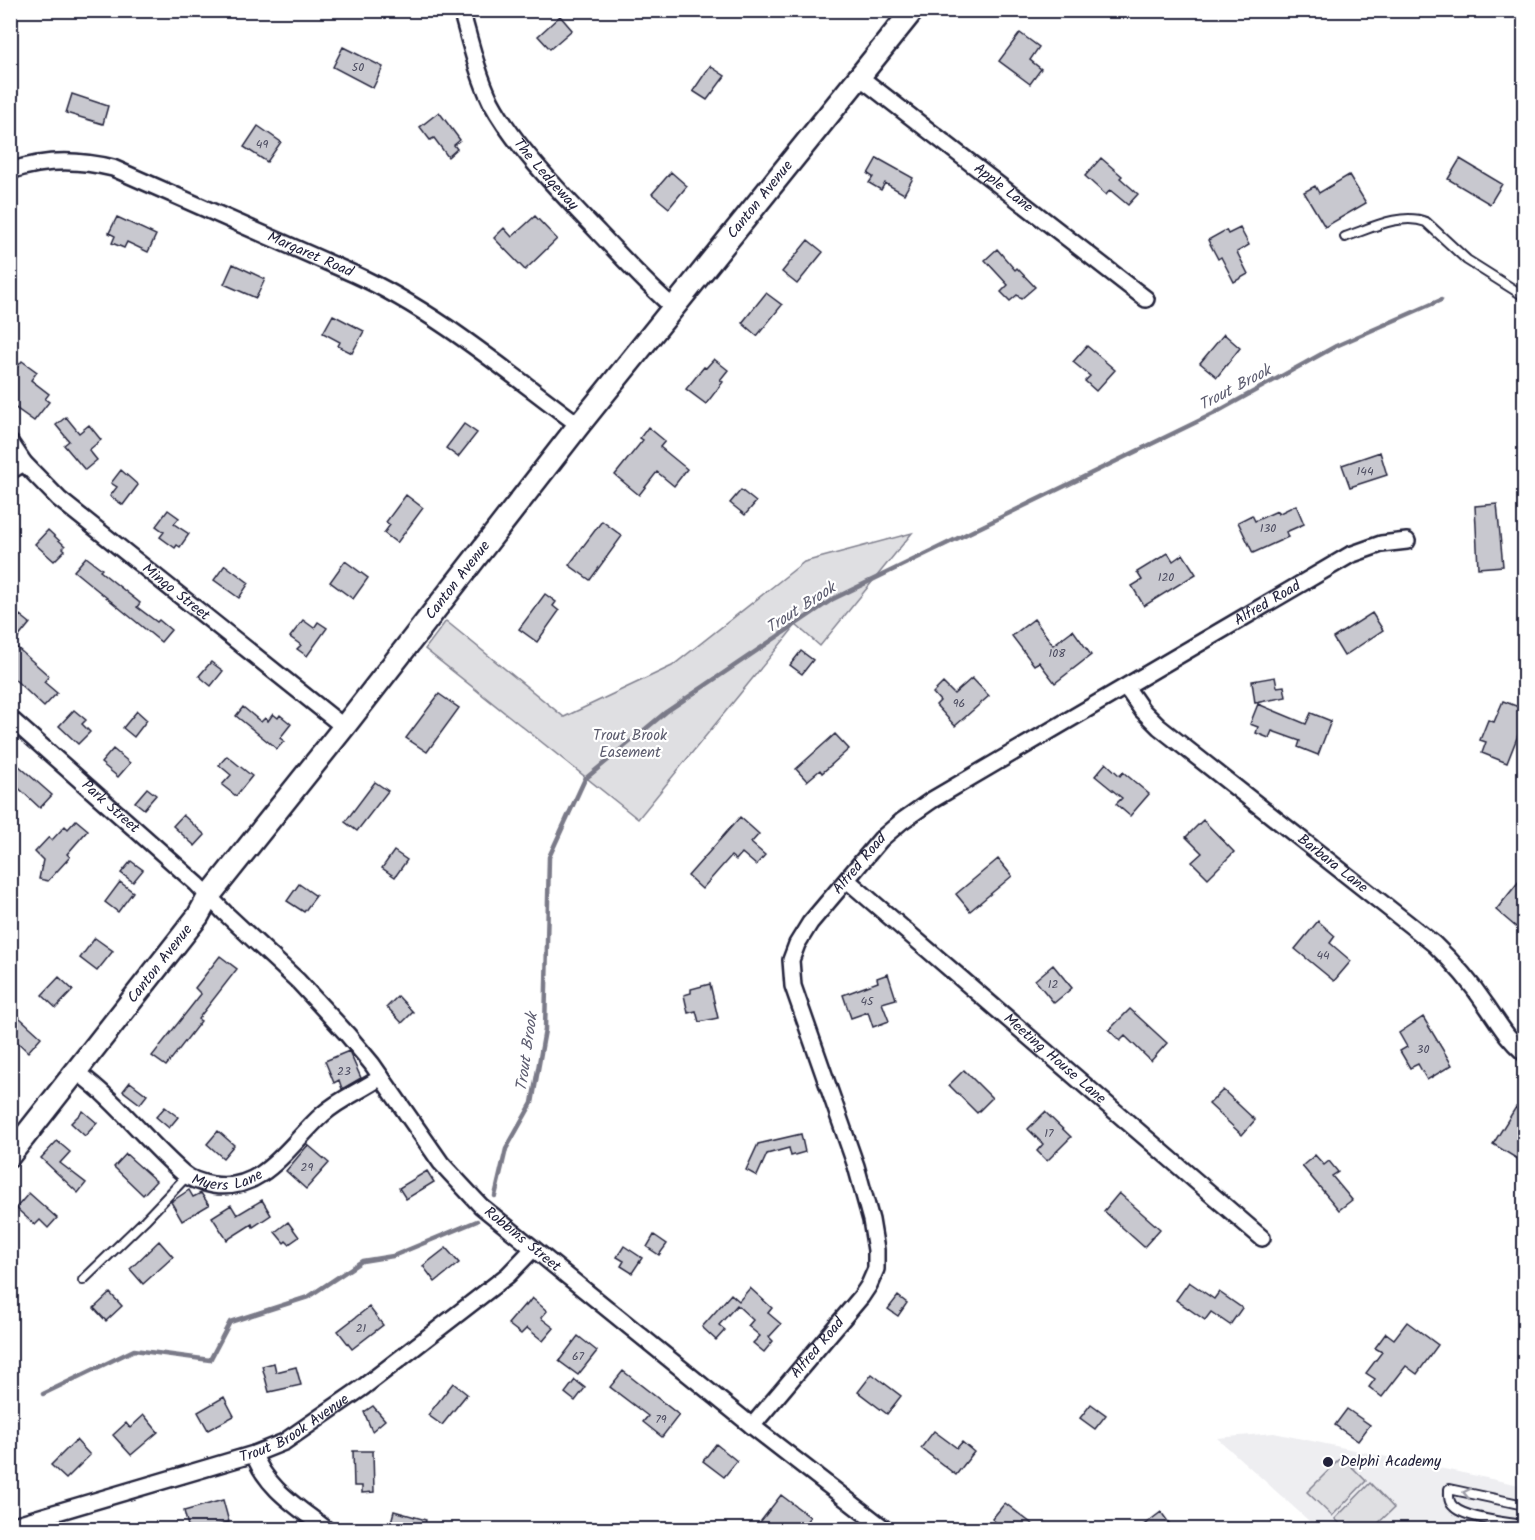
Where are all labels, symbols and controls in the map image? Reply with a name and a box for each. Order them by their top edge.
house number: 50 [352,58,364,77]
street label: The Ledgeway [507,133,585,217]
house number: 49 [256,135,268,154]
street label: Canton Avenue [721,155,800,244]
street label: Apple Lane [968,157,1038,219]
street label: Margaret Road [263,225,357,284]
water label: Trout Brook [1194,357,1278,418]
house number: 144 [1357,462,1374,481]
house number: 130 [1260,519,1276,538]
street label: Canton Avenue [419,535,497,625]
street label: Mingo Street [136,558,215,627]
house number: 120 [1158,568,1174,587]
street label: Alfred Road [1230,574,1306,632]
water label: Trout Brook [761,575,843,640]
house number: 108 [1049,644,1066,663]
house number: 96 [953,694,965,713]
park label: Trout Brook Easement [593,724,668,765]
street label: Park Street [76,774,145,840]
street label: Alfred Road [827,827,892,900]
street label: Barbara Lane [1292,828,1373,900]
street label: Canton Avenue [121,919,199,1009]
house number: 44 [1316,946,1330,965]
house number: 12 [1048,975,1058,994]
house number: 45 [860,992,875,1011]
street label: Meeting House Lane [998,1008,1111,1110]
water label: Trout Brook [509,1009,545,1093]
house number: 30 [1417,1040,1429,1059]
house number: 23 [337,1062,351,1081]
house number: 17 [1044,1124,1054,1143]
house number: 29 [301,1158,314,1177]
street label: Myers Lane [188,1163,268,1198]
street label: Robbins Street [479,1201,566,1278]
street label: Alfred Road [785,1312,851,1384]
house number: 21 [356,1319,367,1338]
house number: 67 [572,1347,585,1366]
street label: Trout Brook Avenue [237,1388,355,1470]
house number: 79 [655,1410,667,1429]
place label: Delphi Academy [1340,1450,1442,1474]
marker: Delphi Academy [1321,1455,1335,1469]
one-way arrow [1463,1487,1473,1500]

